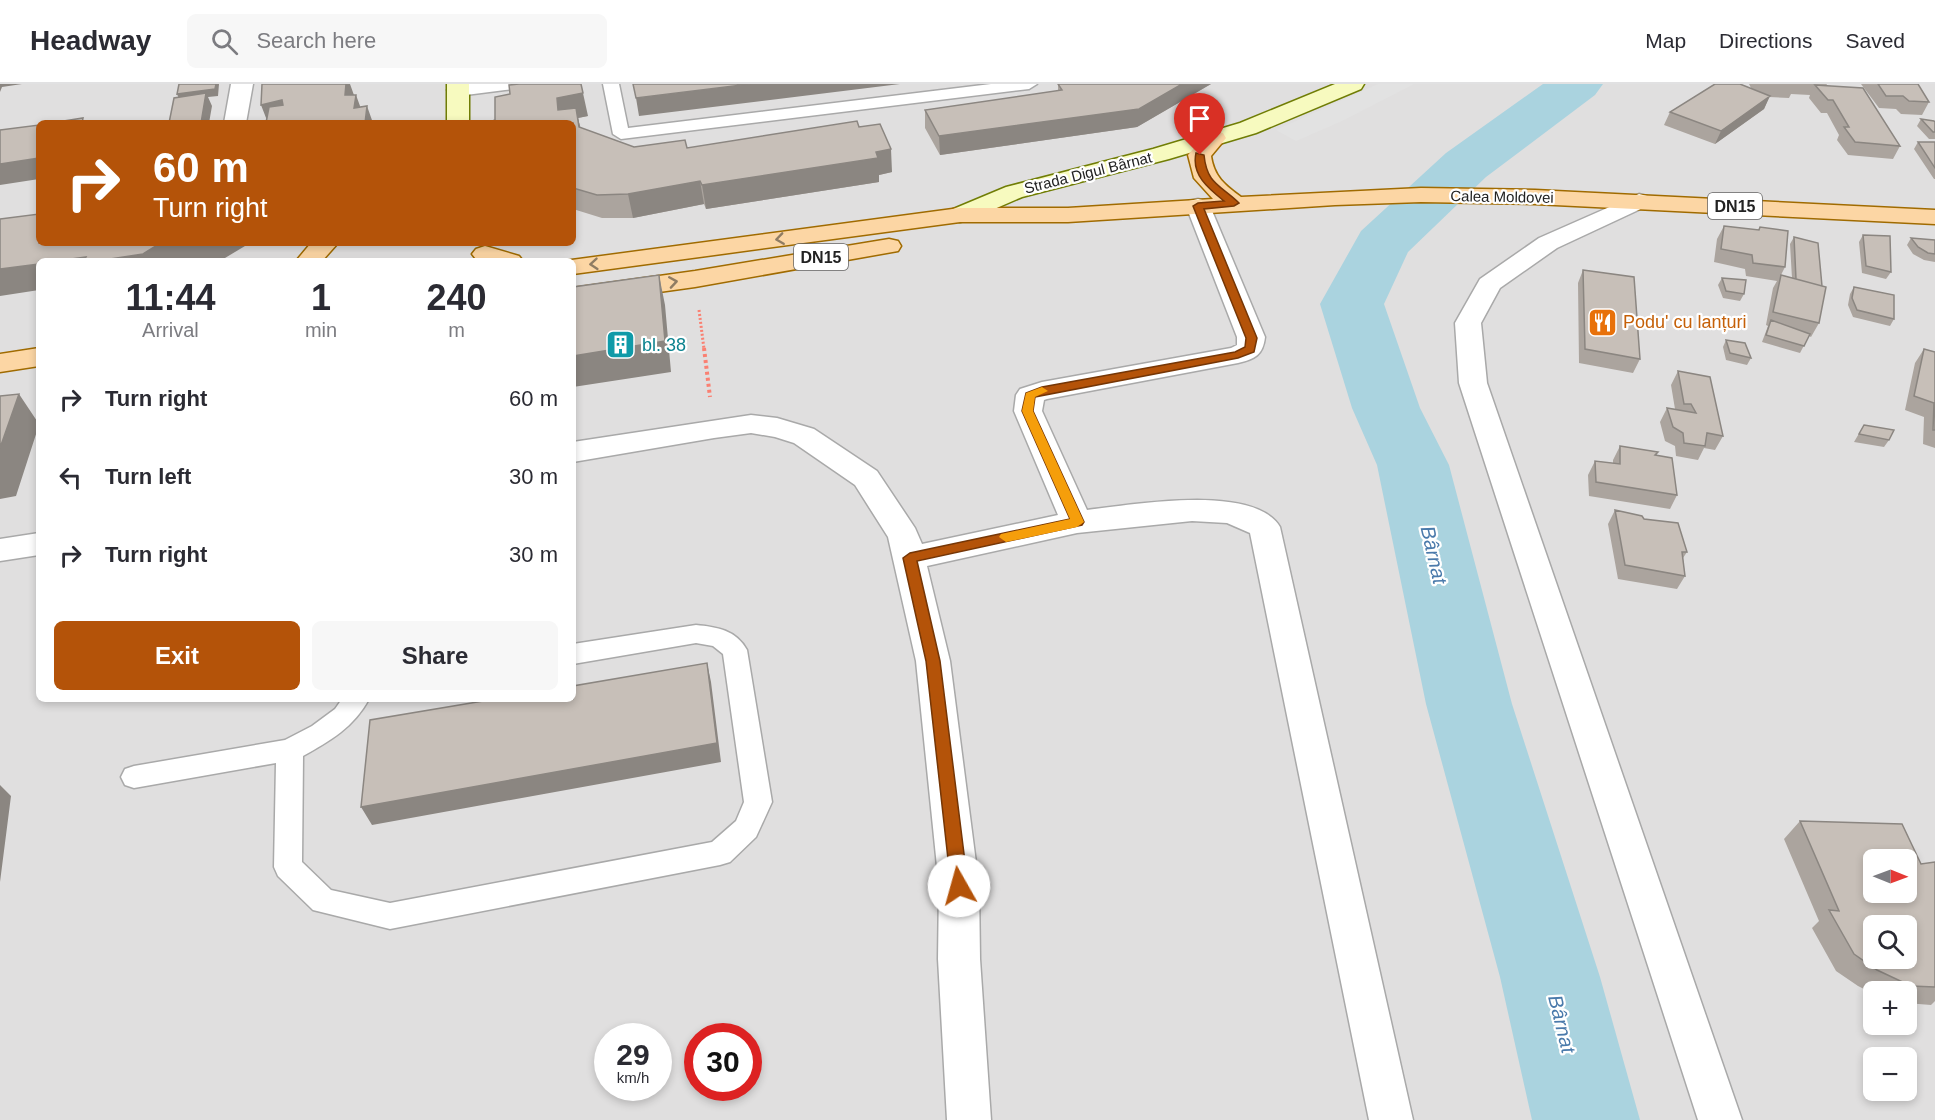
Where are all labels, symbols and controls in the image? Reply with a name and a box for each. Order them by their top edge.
search box [187,14,607,68]
text: Headway [30,25,151,56]
icon: search [208,25,241,58]
text: Search here [256,28,376,53]
text: Map [1645,29,1686,52]
text: Directions [1719,29,1812,52]
text: Saved [1845,29,1905,52]
pin [1174,93,1225,155]
icon: arrive [1183,102,1216,135]
icon: right [54,144,132,222]
text: 60 m [153,144,249,191]
street label: Strada Digul Bârnat [1022,148,1154,197]
street label: Calea Moldovei [1450,187,1554,206]
text: Turn right [153,193,268,223]
road number: DN15 [1708,193,1762,219]
one-way arrow [776,232,785,244]
road number: DN15 [794,244,848,270]
one-way arrow [589,257,598,270]
text: 11:44 [125,277,215,318]
text: 1 [311,277,331,318]
text: 240 [427,277,487,318]
one-way arrow [668,277,677,289]
restaurant icon: Podu' cu lanțuri [1586,306,1618,338]
place label: Podu' cu lanțuri [1623,312,1747,332]
text: Arrival [142,319,199,341]
text: min [305,319,337,341]
text: m [448,319,465,341]
building icon: bl. 38 [605,329,637,361]
place label: bl. 38 [642,335,686,355]
icon: right [54,383,87,416]
text: Turn right [105,386,207,411]
text: 60 m [509,386,558,411]
icon: left [54,461,87,494]
text: Turn left [105,464,191,489]
text: 30 m [509,464,558,489]
water label: Bârnat [1417,524,1452,588]
icon: right [54,539,87,572]
text: Turn right [105,542,207,567]
text: 30 m [509,542,558,567]
button: Exit [54,621,300,690]
button: Share [312,621,558,690]
north arrow [1863,849,1917,903]
map controls [1863,849,1917,1101]
position arrow [927,854,991,918]
button: search [1863,915,1917,969]
button: + [1863,981,1917,1035]
water label: Bârnat [1544,993,1580,1057]
speed limit sign: 30 [684,1023,762,1101]
text: 29 [616,1038,650,1071]
button: − [1863,1047,1917,1101]
text: km/h [617,1069,649,1086]

